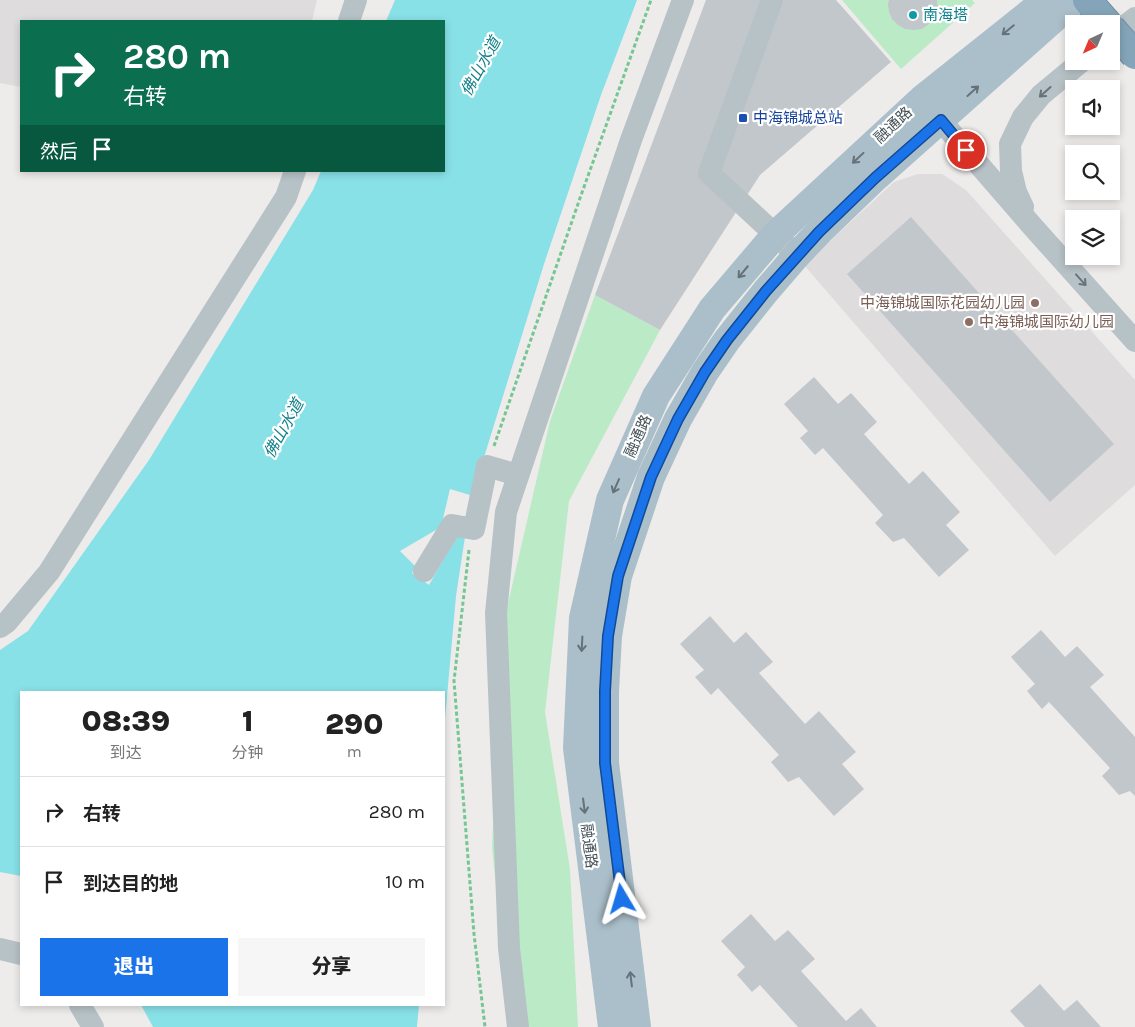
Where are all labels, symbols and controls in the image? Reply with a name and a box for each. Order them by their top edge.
place label: 南海塔 [923,6,968,24]
marker: 南海塔 [907,9,919,21]
north arrow [1065,15,1120,70]
map controls [1065,15,1120,265]
one-way arrow [1002,25,1015,36]
water label: 佛山水道 [457,32,505,99]
text: 280 m [123,36,231,77]
icon: right [40,40,105,105]
button: sound [1065,80,1120,135]
text: 右转 [123,84,167,110]
one-way arrow [967,85,980,97]
one-way arrow [1038,87,1051,98]
street label: 融通路 [870,103,916,147]
place label: 中海锦城总站 [753,109,843,127]
marker: 中海锦城总站 [737,112,749,124]
pin [945,129,987,171]
icon: arrive [88,135,116,163]
icon: arrive [952,136,980,164]
text: 然后 [40,141,78,163]
button: search [1065,145,1120,200]
one-way arrow [851,152,864,164]
button: layers [1065,210,1120,265]
one-way arrow [738,265,749,278]
one-way arrow [1075,274,1087,287]
place label: 中海锦城国际花园幼儿园 [860,294,1025,312]
marker: 中海锦城国际花园幼儿园 [1029,297,1041,309]
place label: 中海锦城国际幼儿园 [979,313,1114,331]
marker: 中海锦城国际幼儿园 [963,316,975,328]
water label: 佛山水道 [260,394,308,461]
street label: 融通路 [621,412,655,460]
one-way arrow [611,478,621,493]
one-way arrow [577,636,587,652]
text: 08:39 [81,703,170,739]
text: 1 [242,703,253,739]
text: 290 [325,706,384,742]
text: m [347,742,362,761]
text: 到达 [110,743,142,762]
text: 分钟 [232,743,264,762]
one-way arrow [579,797,589,813]
icon: right [40,798,68,826]
text: 280 m [369,801,425,823]
text: 右转 [83,803,121,825]
street label: 融通路 [577,823,601,869]
icon: arrive [40,868,68,896]
text: 10 m [385,871,425,893]
position arrow [595,872,647,924]
text: 到达目的地 [83,873,178,895]
button: 退出 [40,938,228,996]
button: 分享 [238,938,425,996]
one-way arrow [626,971,636,987]

